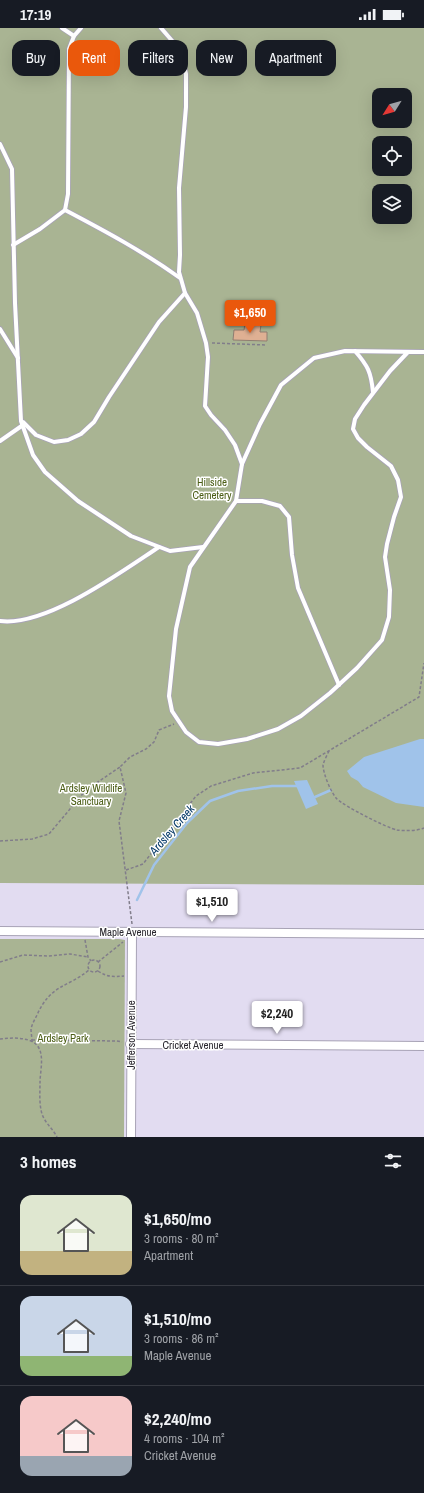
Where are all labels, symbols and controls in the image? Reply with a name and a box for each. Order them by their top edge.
text: 17:19 [20,4,51,25]
chip: Buy [12,40,60,76]
chip: Rent [68,40,120,76]
chip: Filters [128,40,188,76]
chip: New [196,40,247,76]
chip: Apartment [255,40,336,76]
north arrow [372,88,412,128]
map controls [372,88,412,224]
button: locate [372,136,412,176]
button: layers [372,184,412,224]
pin: $1,650 [217,300,283,334]
text: $1,650 [234,304,266,321]
park label: Hillside Cemetery [192,475,232,502]
park label: Ardsley Wildlife Sanctuary [59,781,122,808]
water label: Ardsley Creek [145,801,199,859]
pin: $1,510 [179,889,245,923]
text: $1,510 [196,893,228,910]
street label: Maple Avenue [99,925,157,939]
street label: Jefferson Avenue [124,1000,138,1070]
pin: $2,240 [244,1001,310,1035]
text: $2,240 [261,1005,293,1022]
park label: Ardsley Park [36,1031,89,1045]
street label: Cricket Avenue [162,1038,224,1052]
text: 3 homes [20,1150,77,1173]
icon: filters [382,1150,404,1172]
text: $1,650/mo [144,1207,211,1230]
icon: home [52,1211,100,1259]
text: 3 rooms · 80 m² [144,1230,219,1247]
text: Apartment [144,1247,193,1264]
text: $1,510/mo [144,1307,211,1330]
icon: home [52,1312,100,1360]
text: 3 rooms · 86 m² [144,1330,219,1347]
text: Maple Avenue [144,1347,211,1364]
text: $2,240/mo [144,1407,211,1430]
icon: home [52,1412,100,1460]
text: 4 rooms · 104 m² [144,1430,225,1447]
text: Cricket Avenue [144,1447,216,1464]

